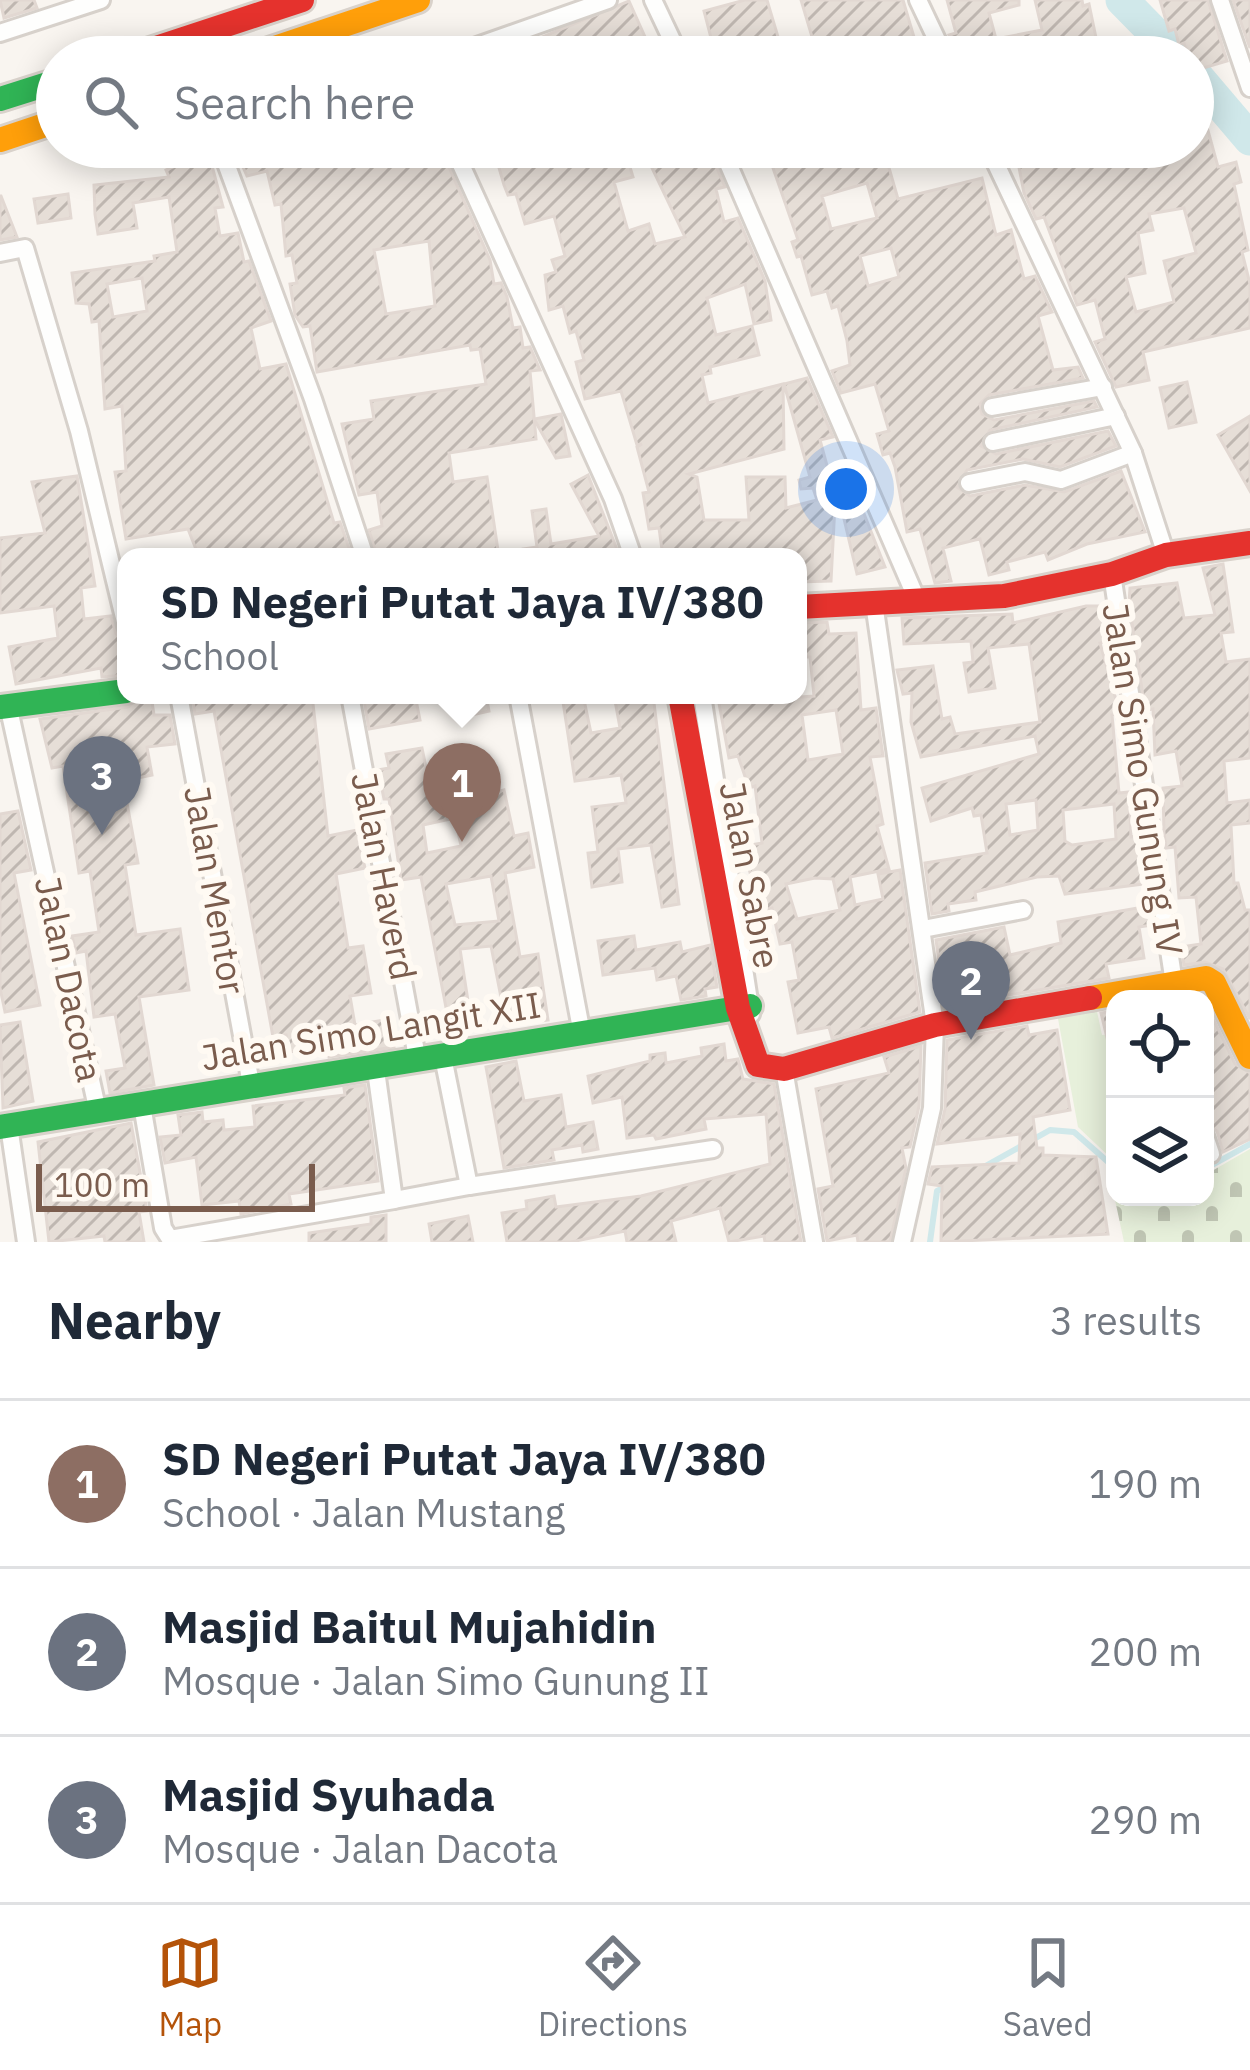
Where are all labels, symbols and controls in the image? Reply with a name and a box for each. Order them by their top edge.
search box [36,36,1214,168]
icon: search [78,69,144,135]
text: Search here [174,73,415,131]
your location [816,459,876,519]
popup [117,548,807,704]
text: SD Negeri Putat Jaya IV/380 [160,572,764,630]
street label: Jalan Simo Gunung IV [1092,599,1195,959]
text: School [160,630,279,681]
pin: 3 [63,736,141,835]
pin: 1 [423,743,501,842]
street label: Jalan Haverd [341,768,428,984]
street label: Jalan Sabre [709,777,792,972]
street label: Jalan Mentor [174,782,257,998]
street label: Jalan Dacota [25,872,114,1086]
pin: 2 [932,941,1010,1040]
street label: Jalan Simo Langit XII [198,980,544,1081]
map controls [1106,990,1214,1206]
button: locate [1106,990,1214,1098]
button: layers [1106,1098,1214,1206]
scale bar [36,1158,315,1211]
text: 100 m [54,1163,150,1206]
text: Nearby [48,1287,221,1353]
text: 3 results [1050,1295,1202,1346]
text: SD Negeri Putat Jaya IV/380 [162,1429,766,1487]
text: 1 [75,1458,99,1509]
text: 190 m [1089,1458,1202,1509]
text: School · Jalan Mustang [162,1487,565,1538]
text: Masjid Baitul Mujahidin [162,1597,657,1655]
text: 2 [75,1626,99,1677]
text: 200 m [1089,1626,1202,1677]
text: Mosque · Jalan Simo Gunung II [162,1655,710,1706]
text: Masjid Syuhada [162,1765,495,1823]
text: 3 [75,1794,99,1845]
text: 290 m [1089,1794,1202,1845]
text: Mosque · Jalan Dacota [162,1823,558,1874]
tab: Map [157,1930,223,2045]
tab: Directions [538,1930,688,2045]
tab: Saved [1003,1930,1093,2045]

